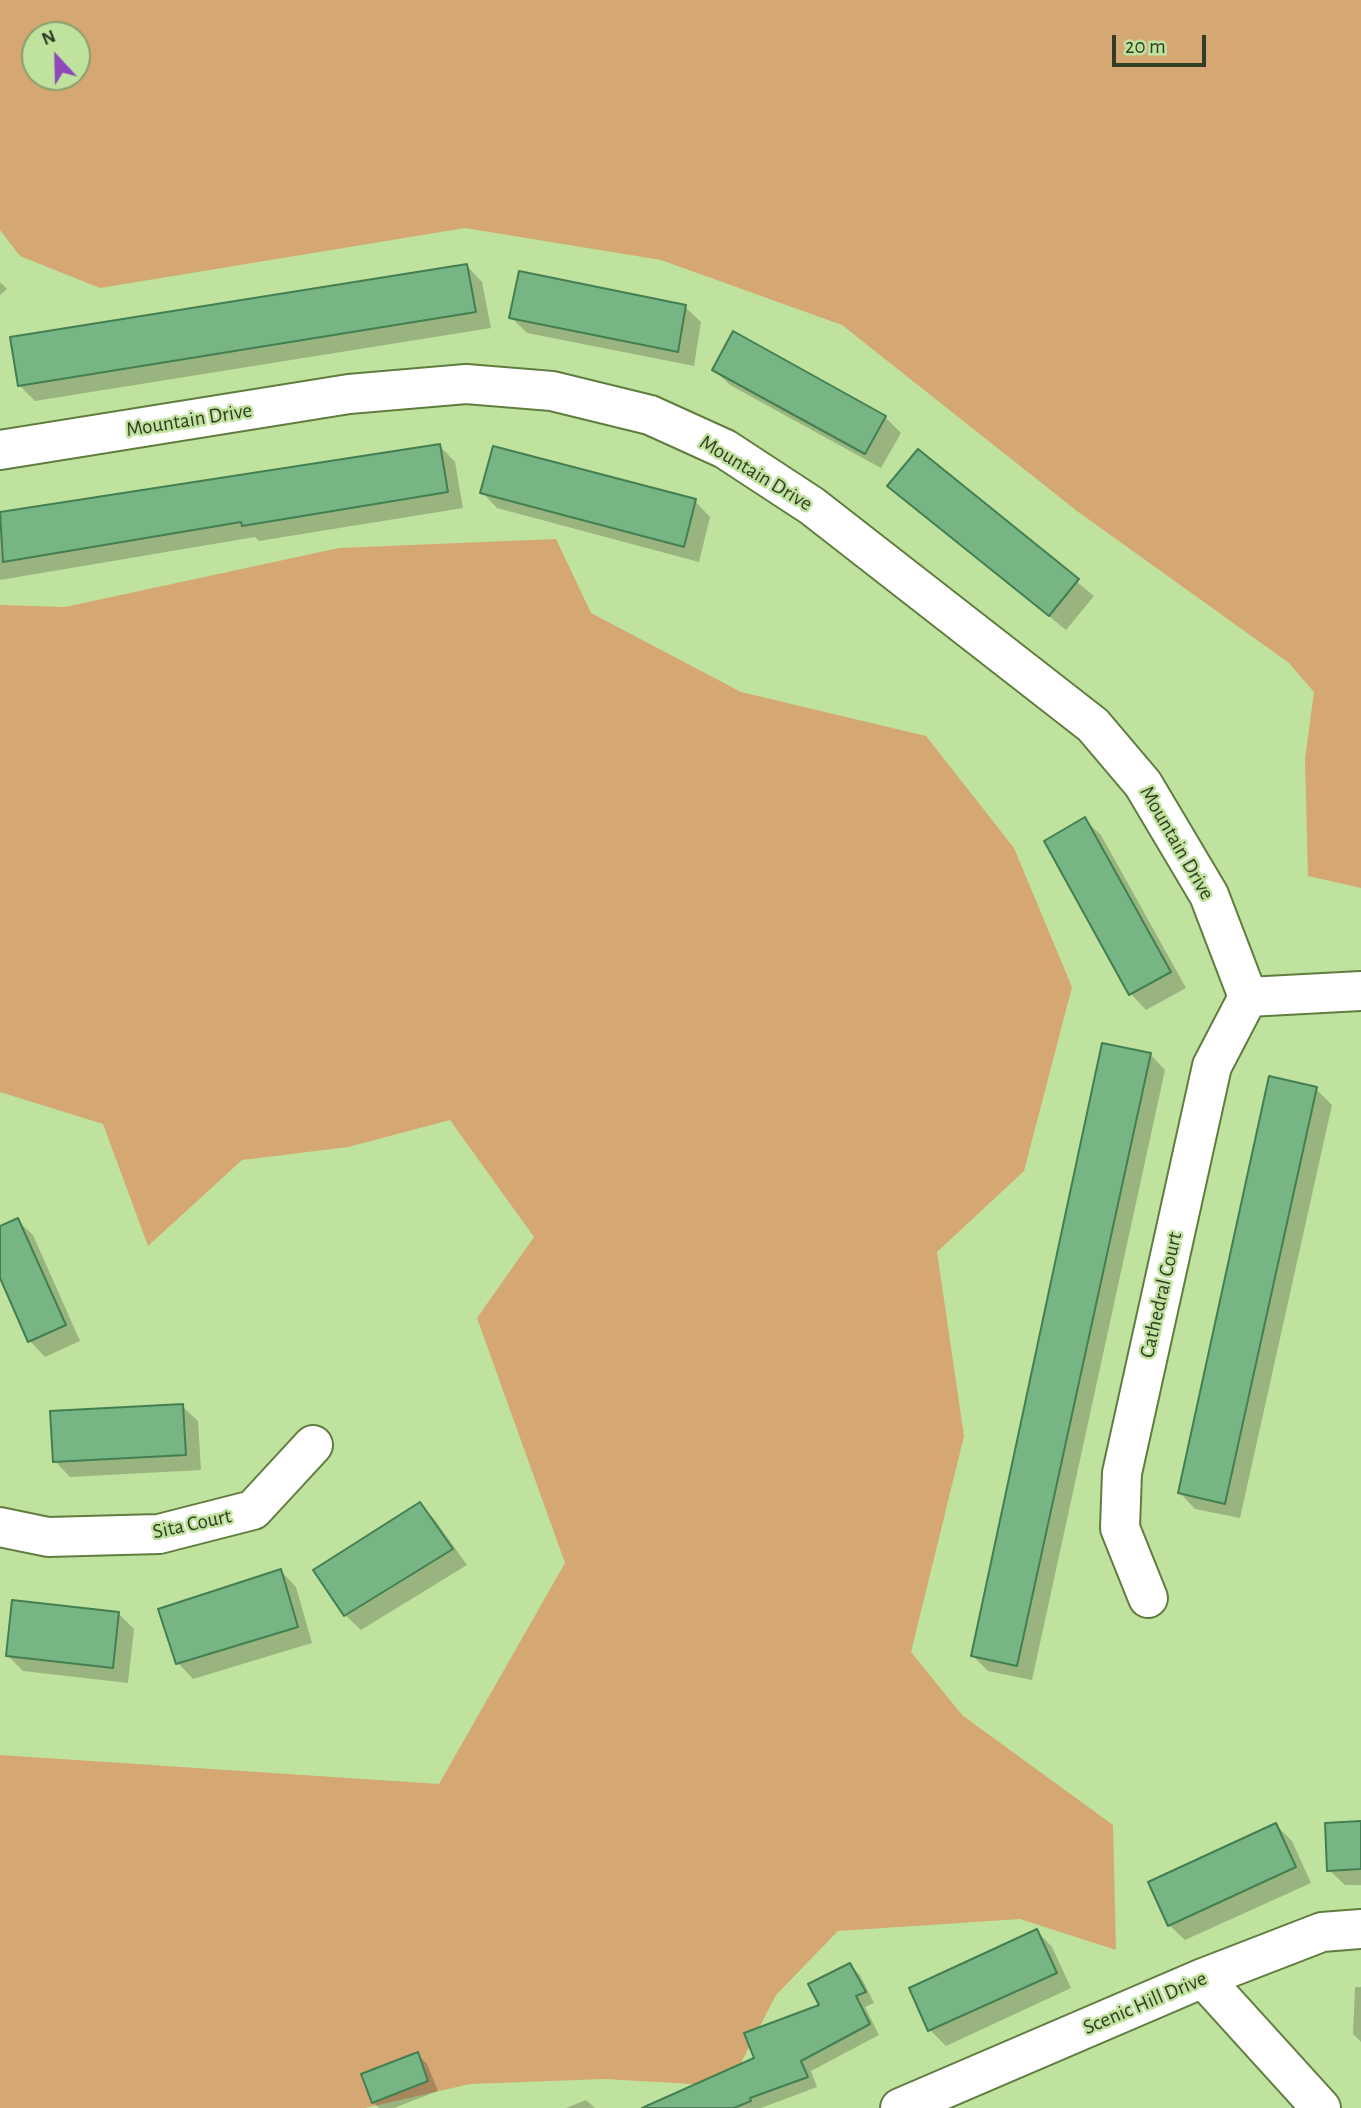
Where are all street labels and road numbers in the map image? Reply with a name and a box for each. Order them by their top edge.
street label: Mountain Drive [124,398,254,442]
street label: Mountain Drive [695,429,817,517]
street label: Mountain Drive [1134,782,1220,904]
street label: Cathedral Court [1134,1230,1188,1360]
street label: Sita Court [150,1503,234,1545]
street label: Scenic Hill Drive [1079,1966,1211,2040]

